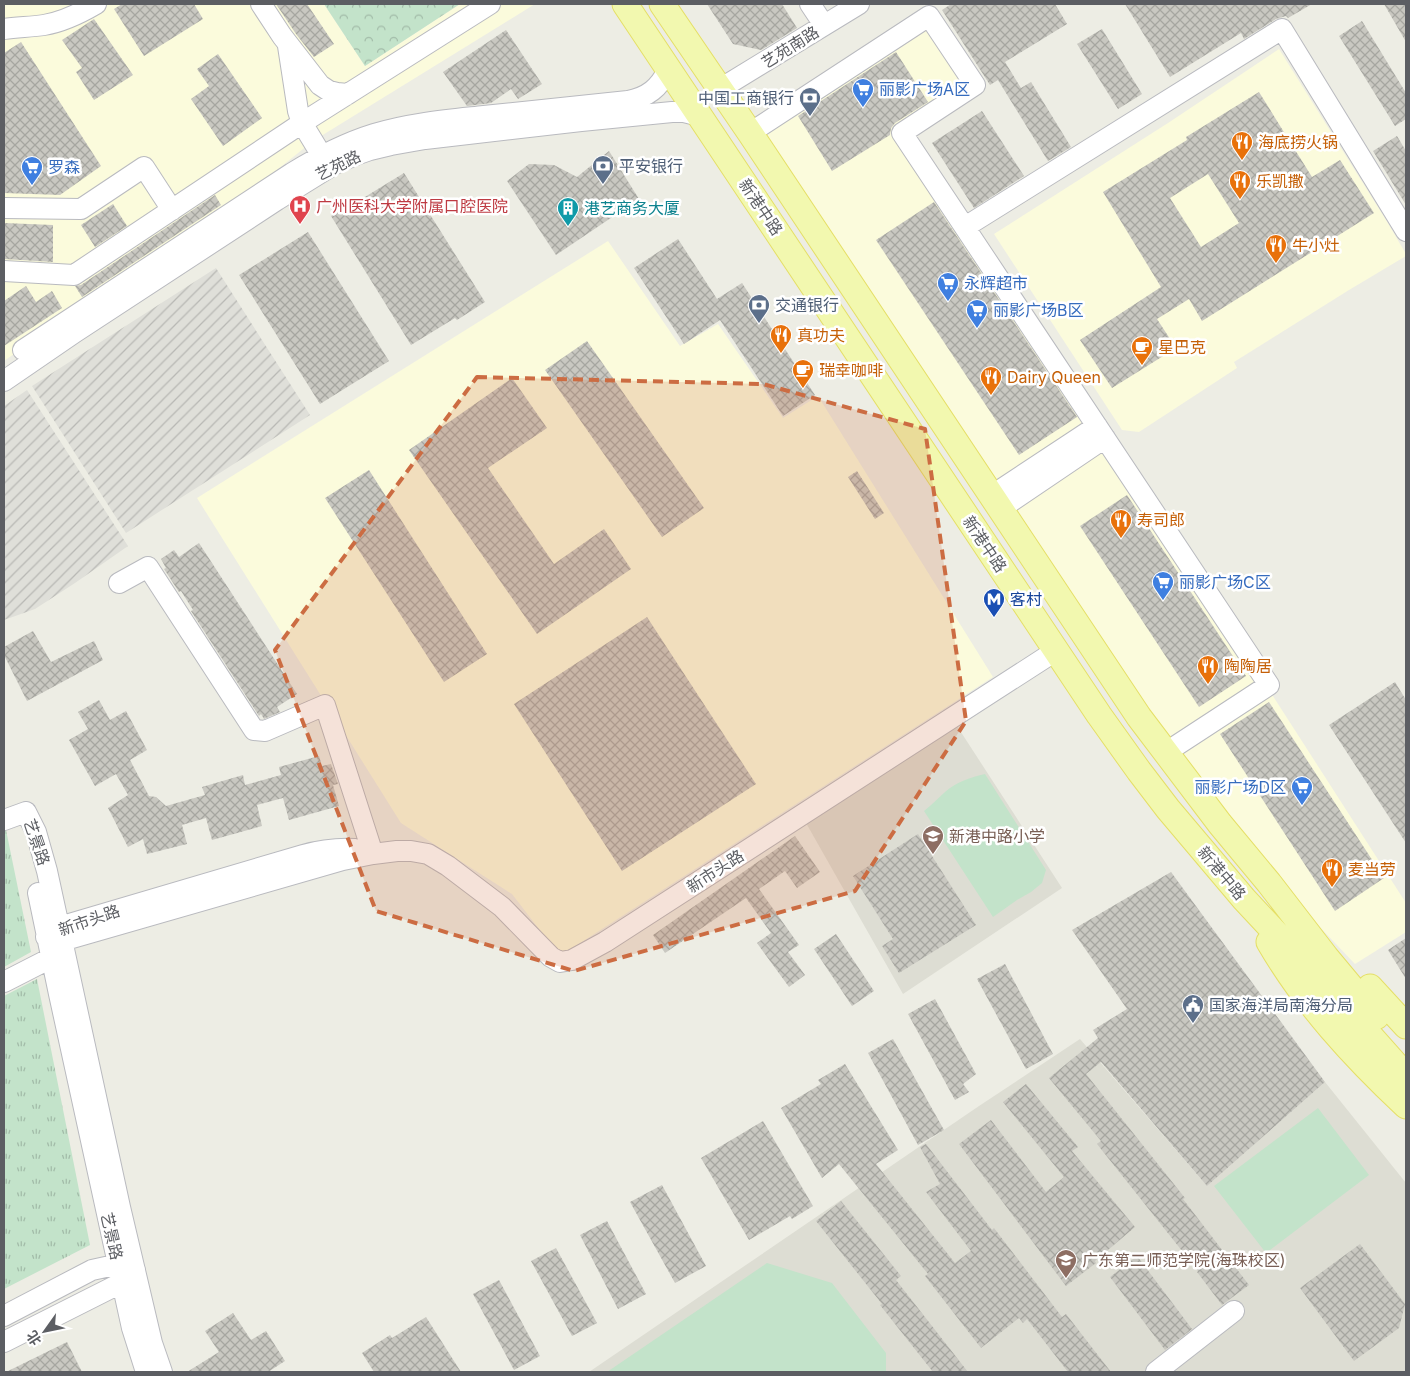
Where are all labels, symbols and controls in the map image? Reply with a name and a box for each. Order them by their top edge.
street label: 艺苑南路 [758,22,822,72]
supermarket icon: 丽影广场A区 [851,77,875,108]
place label: 丽影广场A区 [879,79,970,99]
bank icon: 中国工商银行 [798,86,822,117]
place label: 中国工商银行 [698,88,794,108]
restaurant icon: 海底捞火锅 [1230,130,1254,161]
place label: 海底捞火锅 [1258,132,1338,152]
street label: 艺苑路 [312,145,364,185]
bank icon: 平安银行 [591,154,615,185]
supermarket icon: 罗森 [20,155,44,186]
place label: 平安银行 [619,156,683,176]
place label: 罗森 [48,157,80,177]
restaurant icon: 乐凯撒 [1228,169,1252,200]
place label: 乐凯撒 [1256,171,1304,191]
street label: 新港中路 [735,175,787,239]
hospital icon: 广州医科大学附属口腔医院 [288,194,312,225]
place label: 广州医科大学附属口腔医院 [316,196,508,216]
building icon: 港艺商务大厦 [556,196,580,227]
place label: 港艺商务大厦 [584,198,680,218]
restaurant icon: 牛小灶 [1264,233,1288,264]
place label: 牛小灶 [1292,235,1340,255]
supermarket icon: 永辉超市 [936,271,960,302]
place label: 永辉超市 [964,273,1028,293]
bank icon: 交通银行 [747,293,771,324]
place label: 交通银行 [775,295,839,315]
supermarket icon: 丽影广场B区 [965,298,989,329]
place label: 丽影广场B区 [993,300,1083,320]
restaurant icon: 真功夫 [769,323,793,354]
place label: 真功夫 [797,325,845,345]
cafe icon: 星巴克 [1130,335,1154,366]
place label: 星巴克 [1158,337,1206,357]
cafe icon: 瑞幸咖啡 [791,358,815,389]
place label: 瑞幸咖啡 [819,360,883,380]
restaurant icon: Dairy Queen [979,365,1003,396]
place label: Dairy Queen [1007,367,1101,387]
restaurant icon: 寿司郎 [1109,508,1133,539]
place label: 寿司郎 [1137,510,1185,530]
street label: 新港中路 [959,512,1011,576]
supermarket icon: 丽影广场C区 [1151,570,1175,601]
place label: 丽影广场C区 [1179,572,1271,592]
metro station icon: 客村 [982,587,1006,618]
place label: 客村 [1010,589,1042,609]
restaurant icon: 陶陶居 [1196,654,1220,685]
place label: 陶陶居 [1224,656,1272,676]
supermarket icon: 丽影广场D区 [1290,775,1314,806]
place label: 丽影广场D区 [1194,777,1286,797]
street label: 艺景路 [20,816,54,868]
school or university icon: 新港中路小学 [921,824,945,855]
place label: 新港中路小学 [949,826,1045,846]
street label: 新港中路 [1194,842,1250,904]
street label: 新市头路 [683,845,747,897]
restaurant icon: 麦当劳 [1320,857,1344,888]
place label: 麦当劳 [1348,859,1396,879]
street label: 新市头路 [55,900,123,940]
public building icon: 国家海洋局南海分局 [1181,993,1205,1024]
place label: 国家海洋局南海分局 [1209,995,1353,1015]
street label: 艺景路 [97,1210,127,1262]
school or university icon: 广东第二师范学院(海珠校区) [1054,1248,1078,1279]
place label: 广东第二师范学院(海珠校区) [1082,1250,1286,1270]
north arrow [20,1306,70,1356]
text: 北 [23,1328,45,1349]

